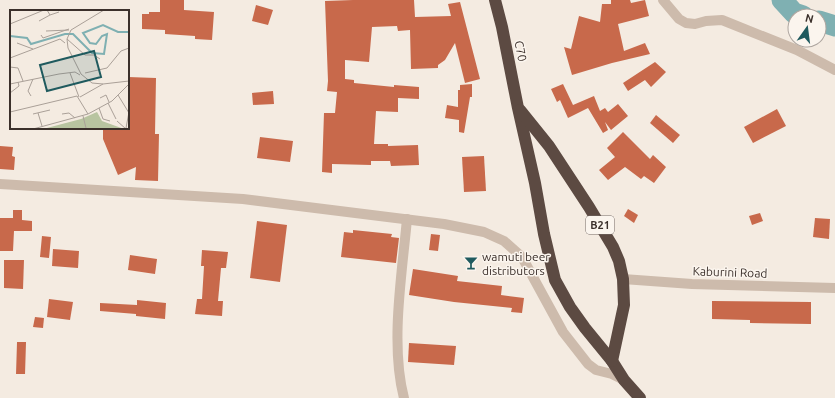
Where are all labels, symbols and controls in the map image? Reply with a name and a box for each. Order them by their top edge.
north arrow [787,8,827,48]
inset map [10,10,129,129]
text: N [804,11,815,25]
street label: C70 [513,39,529,63]
road number: B21 [586,216,614,234]
place label: wamuti beer distributors [482,250,550,277]
bar icon: wamuti beer distributors [463,255,479,271]
street label: Kaburini Road [692,264,768,280]

